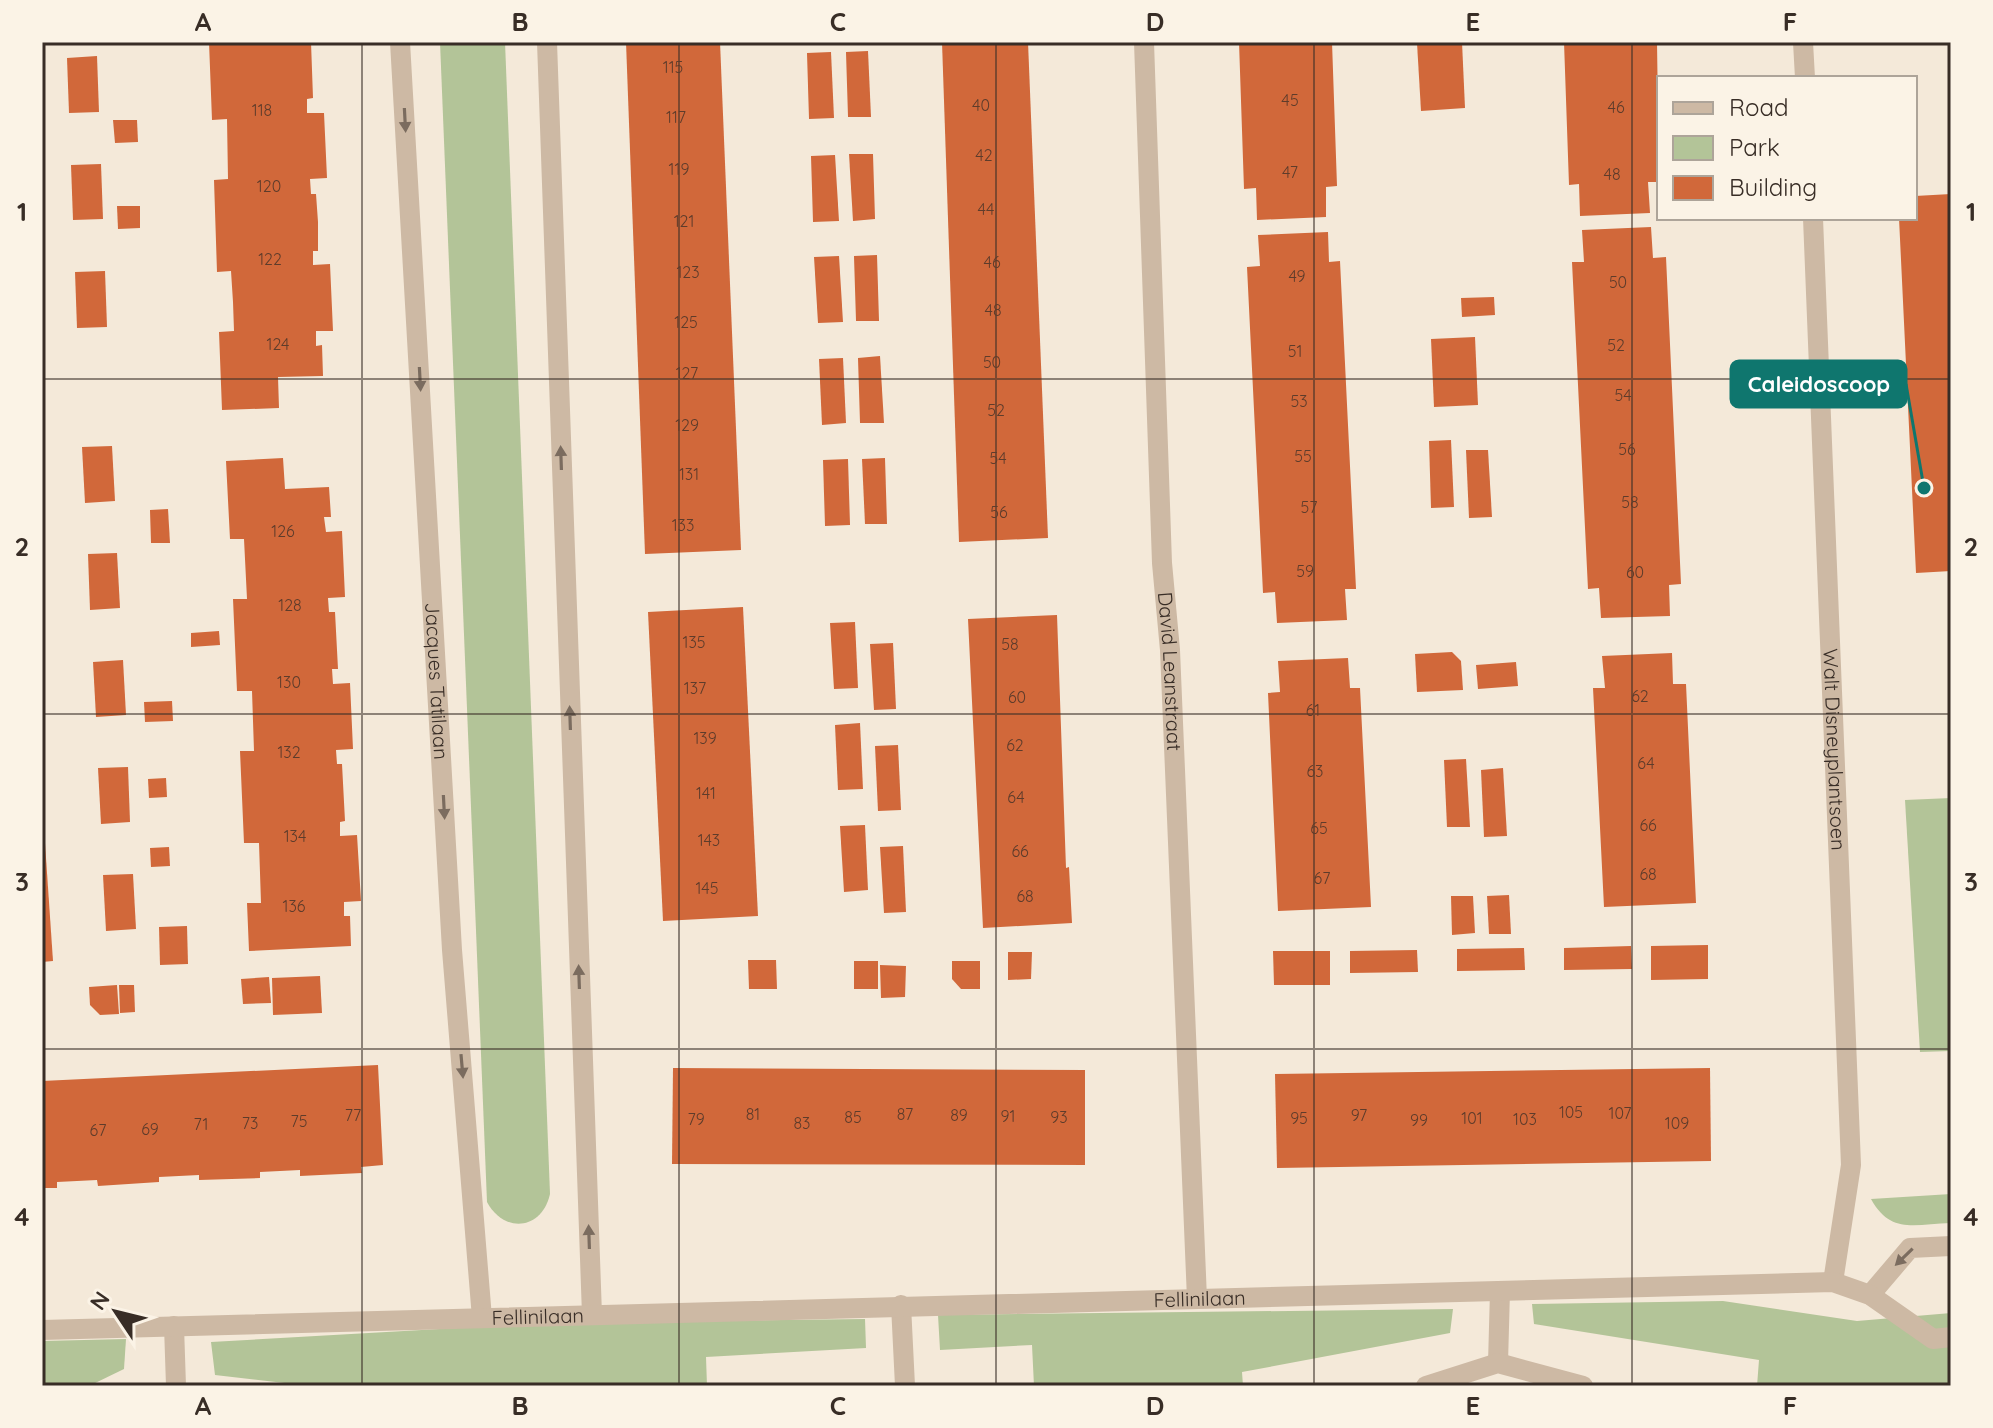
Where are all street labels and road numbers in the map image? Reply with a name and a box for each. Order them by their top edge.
street label: David Leanstraat [1153,591,1187,752]
street label: Jacques Tatilaan [420,602,454,760]
street label: Walt Disneyplantsoen [1818,648,1851,851]
street label: Fellinilaan [1153,1285,1246,1312]
street label: Fellinilaan [491,1302,584,1330]

